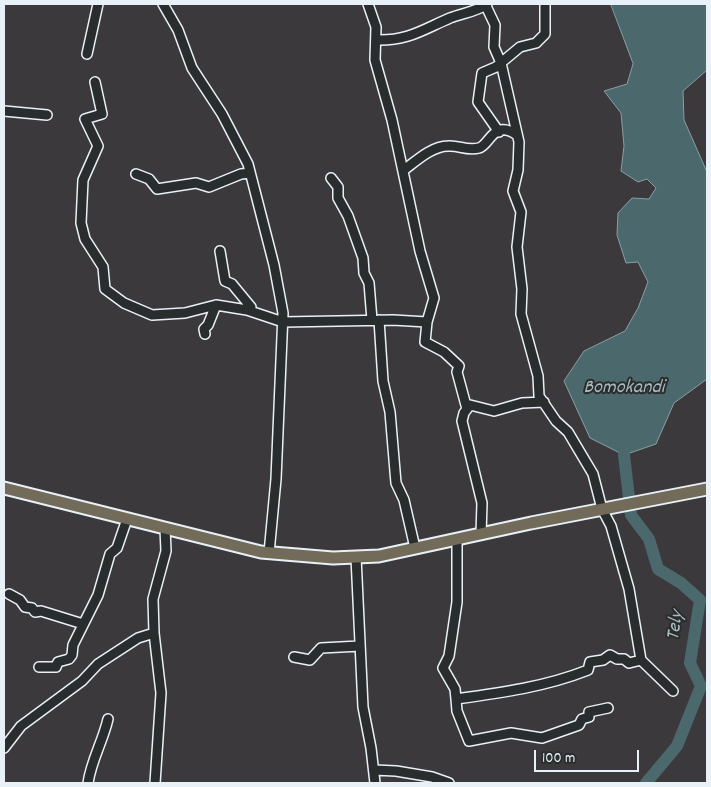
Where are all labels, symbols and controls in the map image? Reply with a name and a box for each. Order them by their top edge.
water label: Bomokandi [584,377,664,401]
water label: Tely [663,609,691,643]
scale bar [536,740,641,772]
text: 100 m [542,748,575,770]

